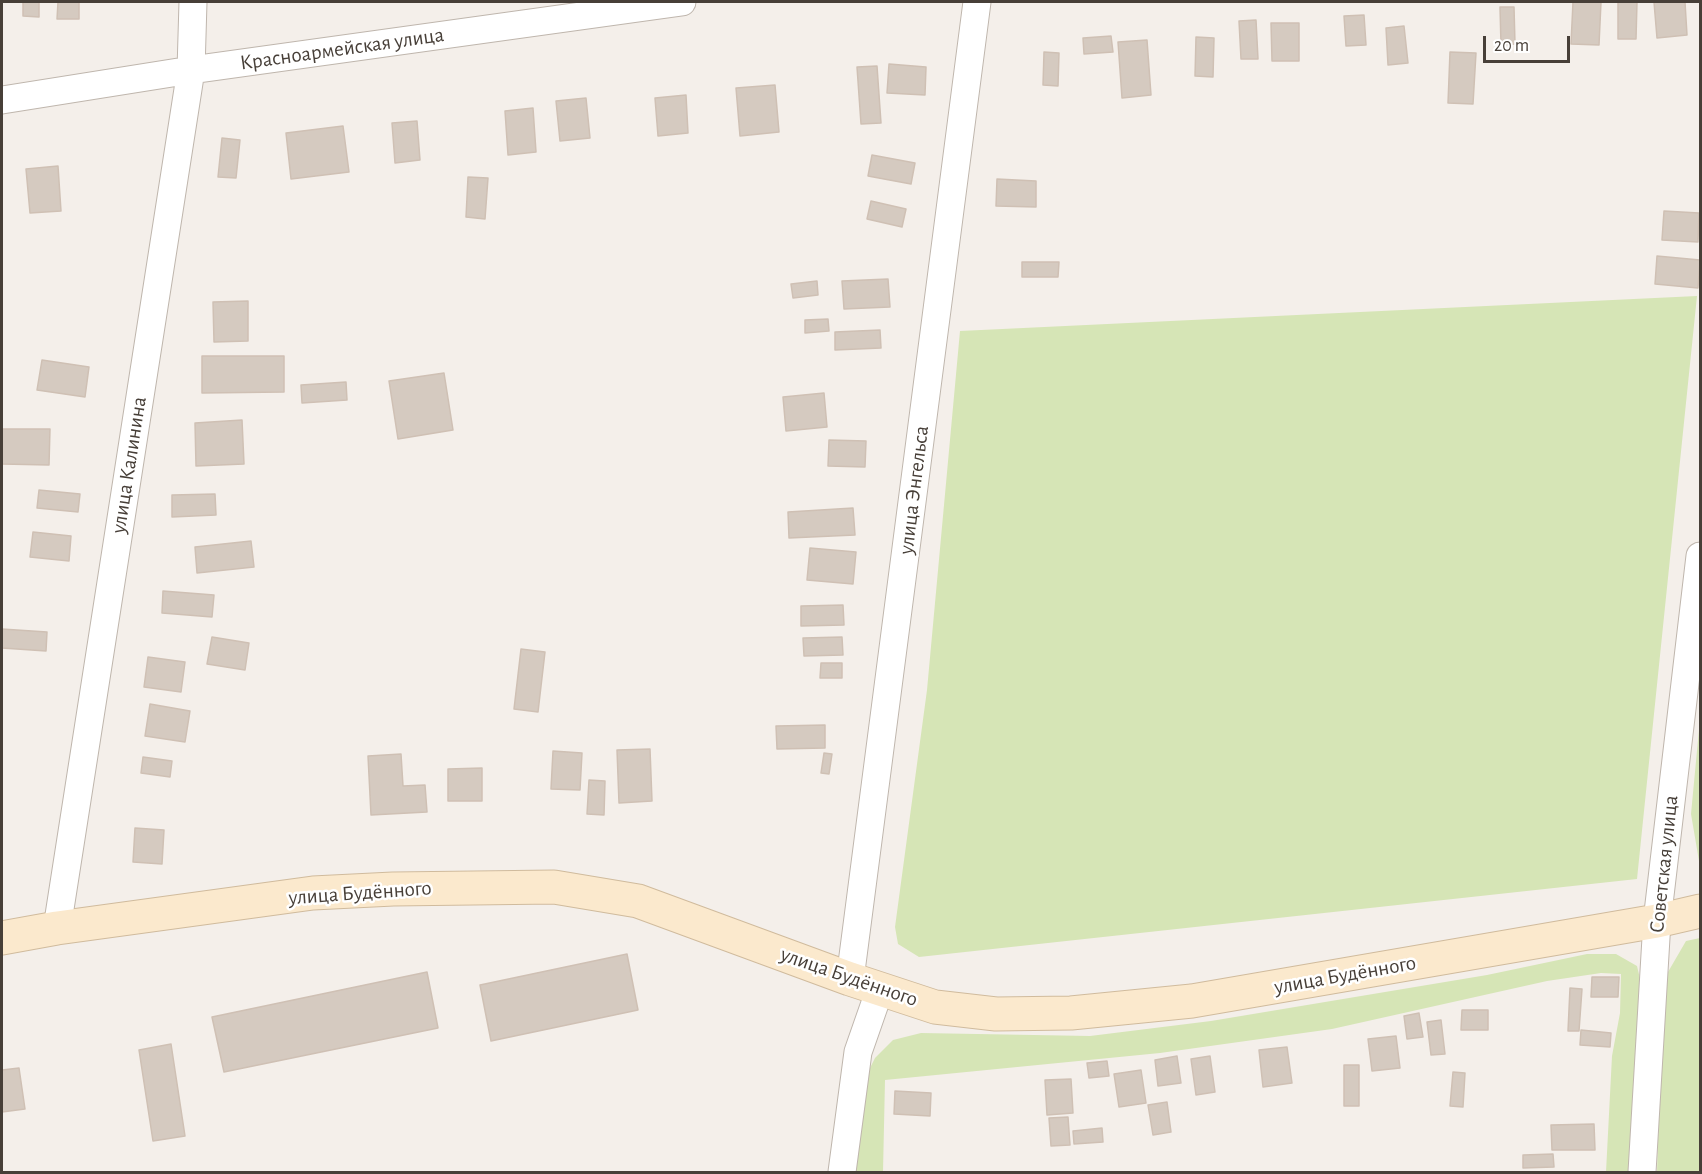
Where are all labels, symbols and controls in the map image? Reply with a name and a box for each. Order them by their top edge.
street label: Красноармейская улица [238,22,446,76]
scale bar [1486,24,1573,62]
text: 20 m [1494,37,1529,55]
street label: улица Калинина [106,395,152,535]
street label: улица Энгельса [894,424,934,556]
street label: Советская улица [1644,794,1684,934]
street label: улица Будённого [288,875,432,911]
street label: улица Будённого [777,942,921,1012]
street label: улица Будённого [1272,950,1418,1000]

